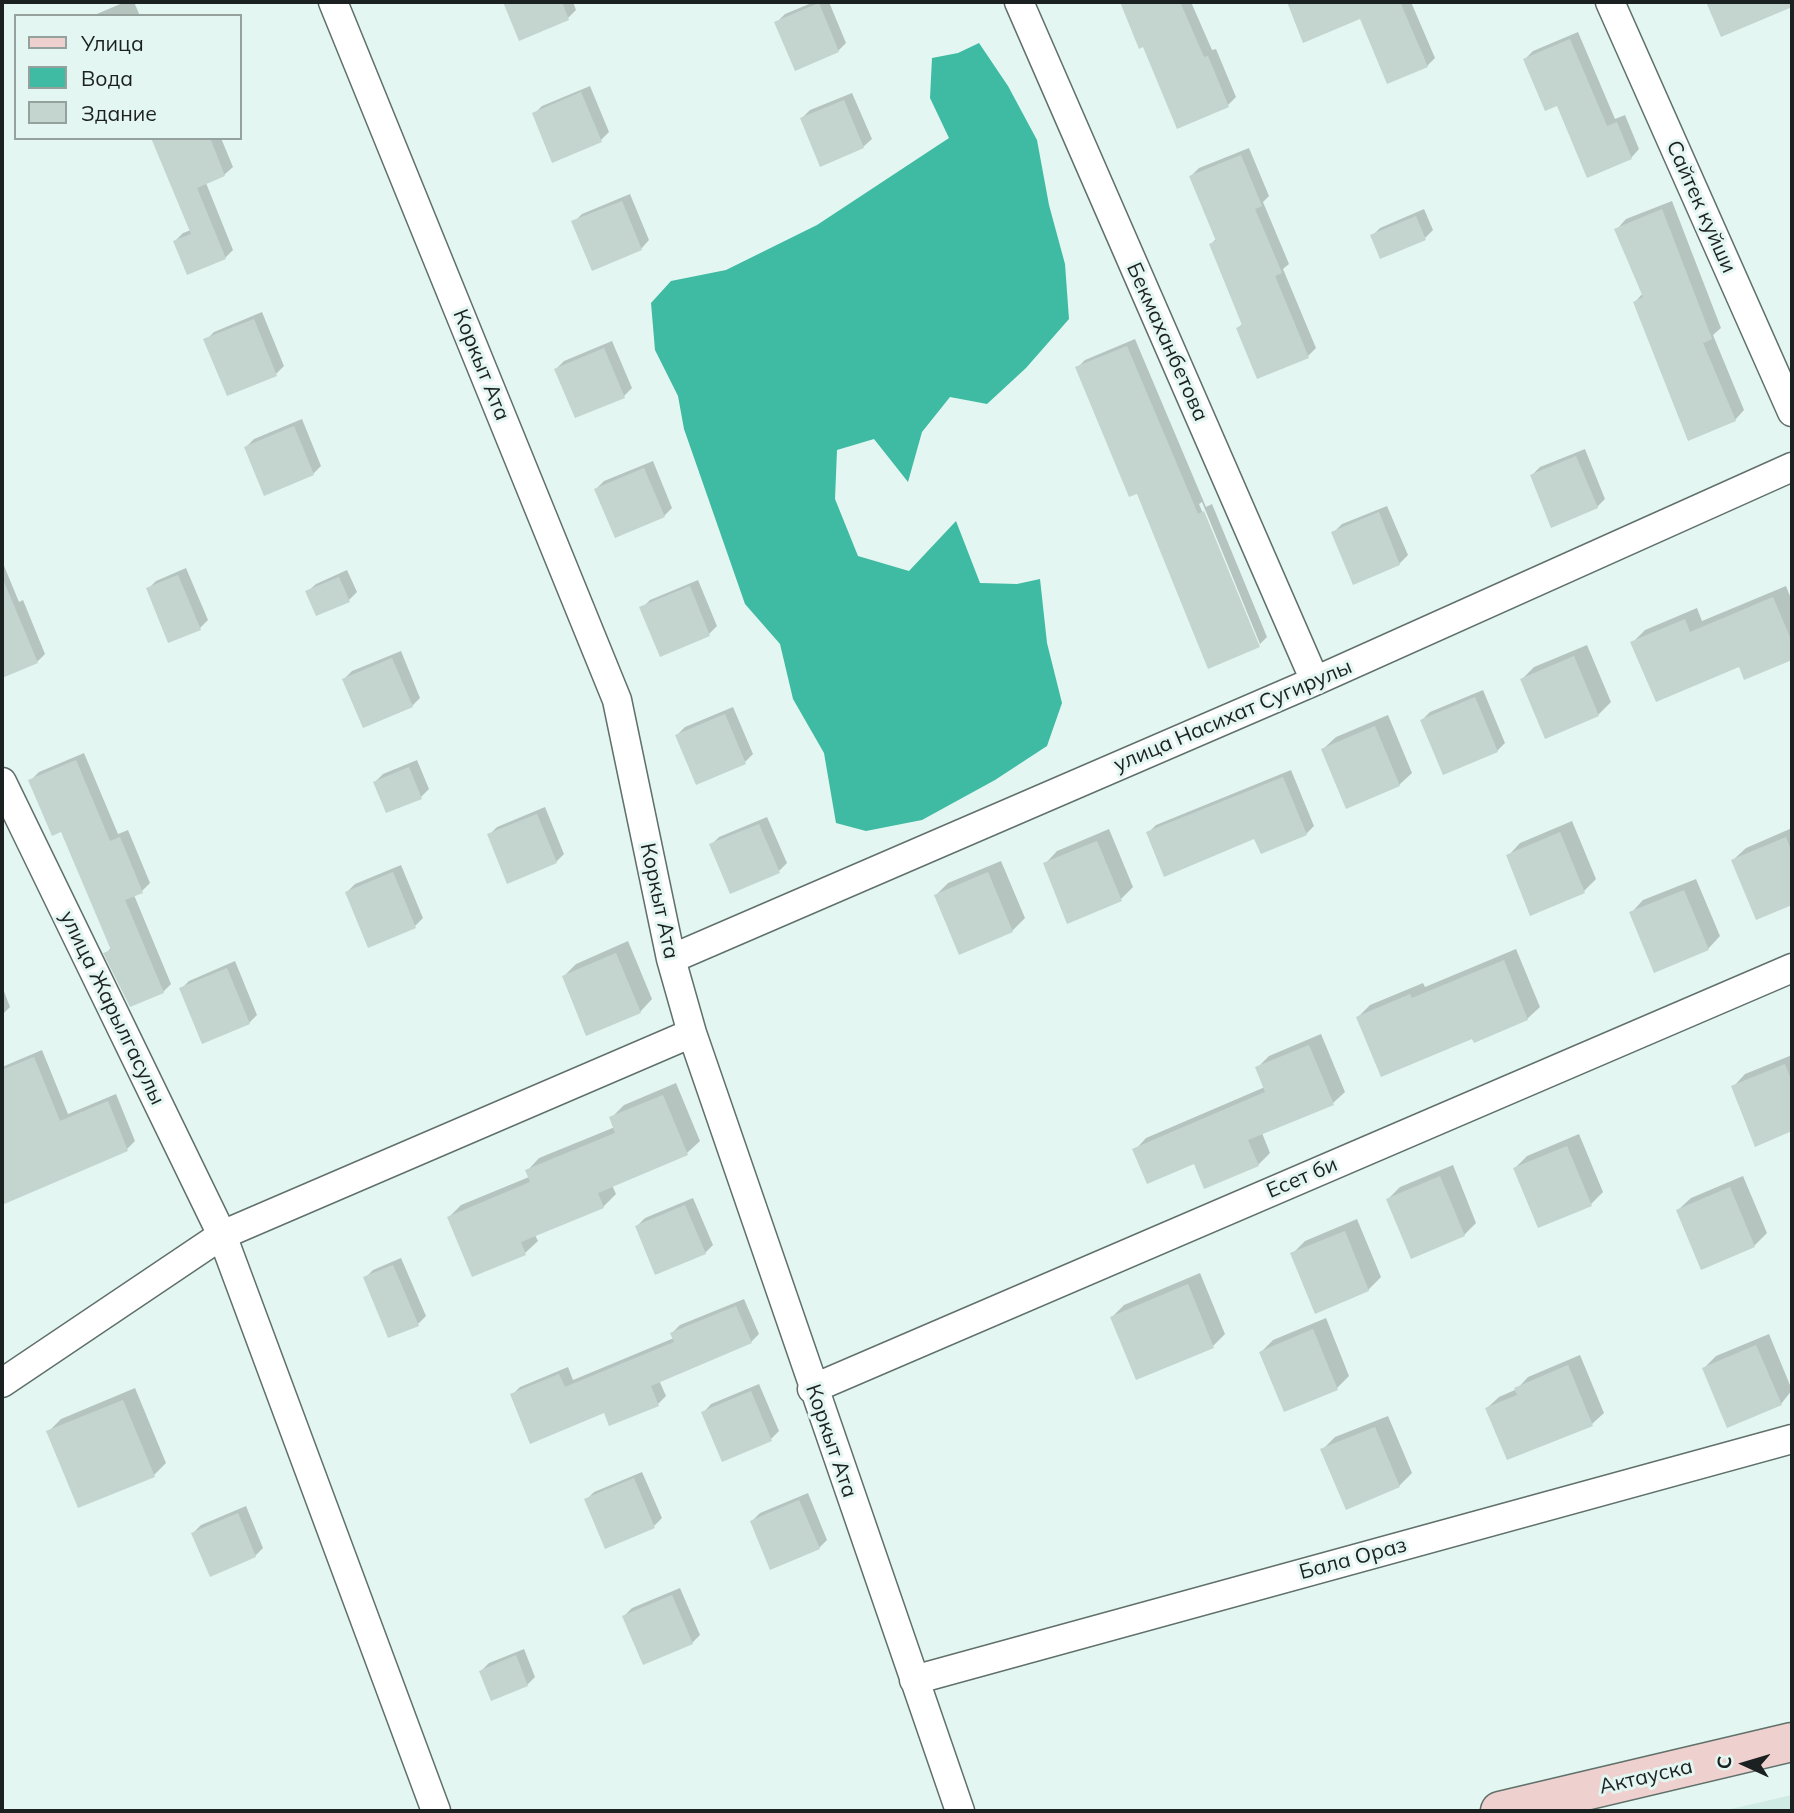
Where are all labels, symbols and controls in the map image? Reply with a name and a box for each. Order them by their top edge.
legend [14,14,242,140]
text: Улица [81,30,144,56]
text: Вода [81,65,133,91]
text: Здание [81,100,157,126]
street label: Сайтек куйши [1661,137,1741,277]
street label: Бекмаханбетова [1121,259,1213,425]
street label: Коркыт Ата [447,306,515,424]
street label: улица Насихат Сугирулы [1110,654,1356,778]
street label: Коркыт Ата [634,841,684,961]
street label: улица Жарылгасулы [54,907,170,1109]
street label: Есет би [1263,1152,1341,1204]
street label: Коркыт Ата [800,1381,862,1501]
street label: Бала Ораз [1297,1533,1409,1585]
north arrow [1710,1729,1780,1799]
street label: Актауска [1597,1754,1695,1800]
text: С [1712,1755,1736,1770]

